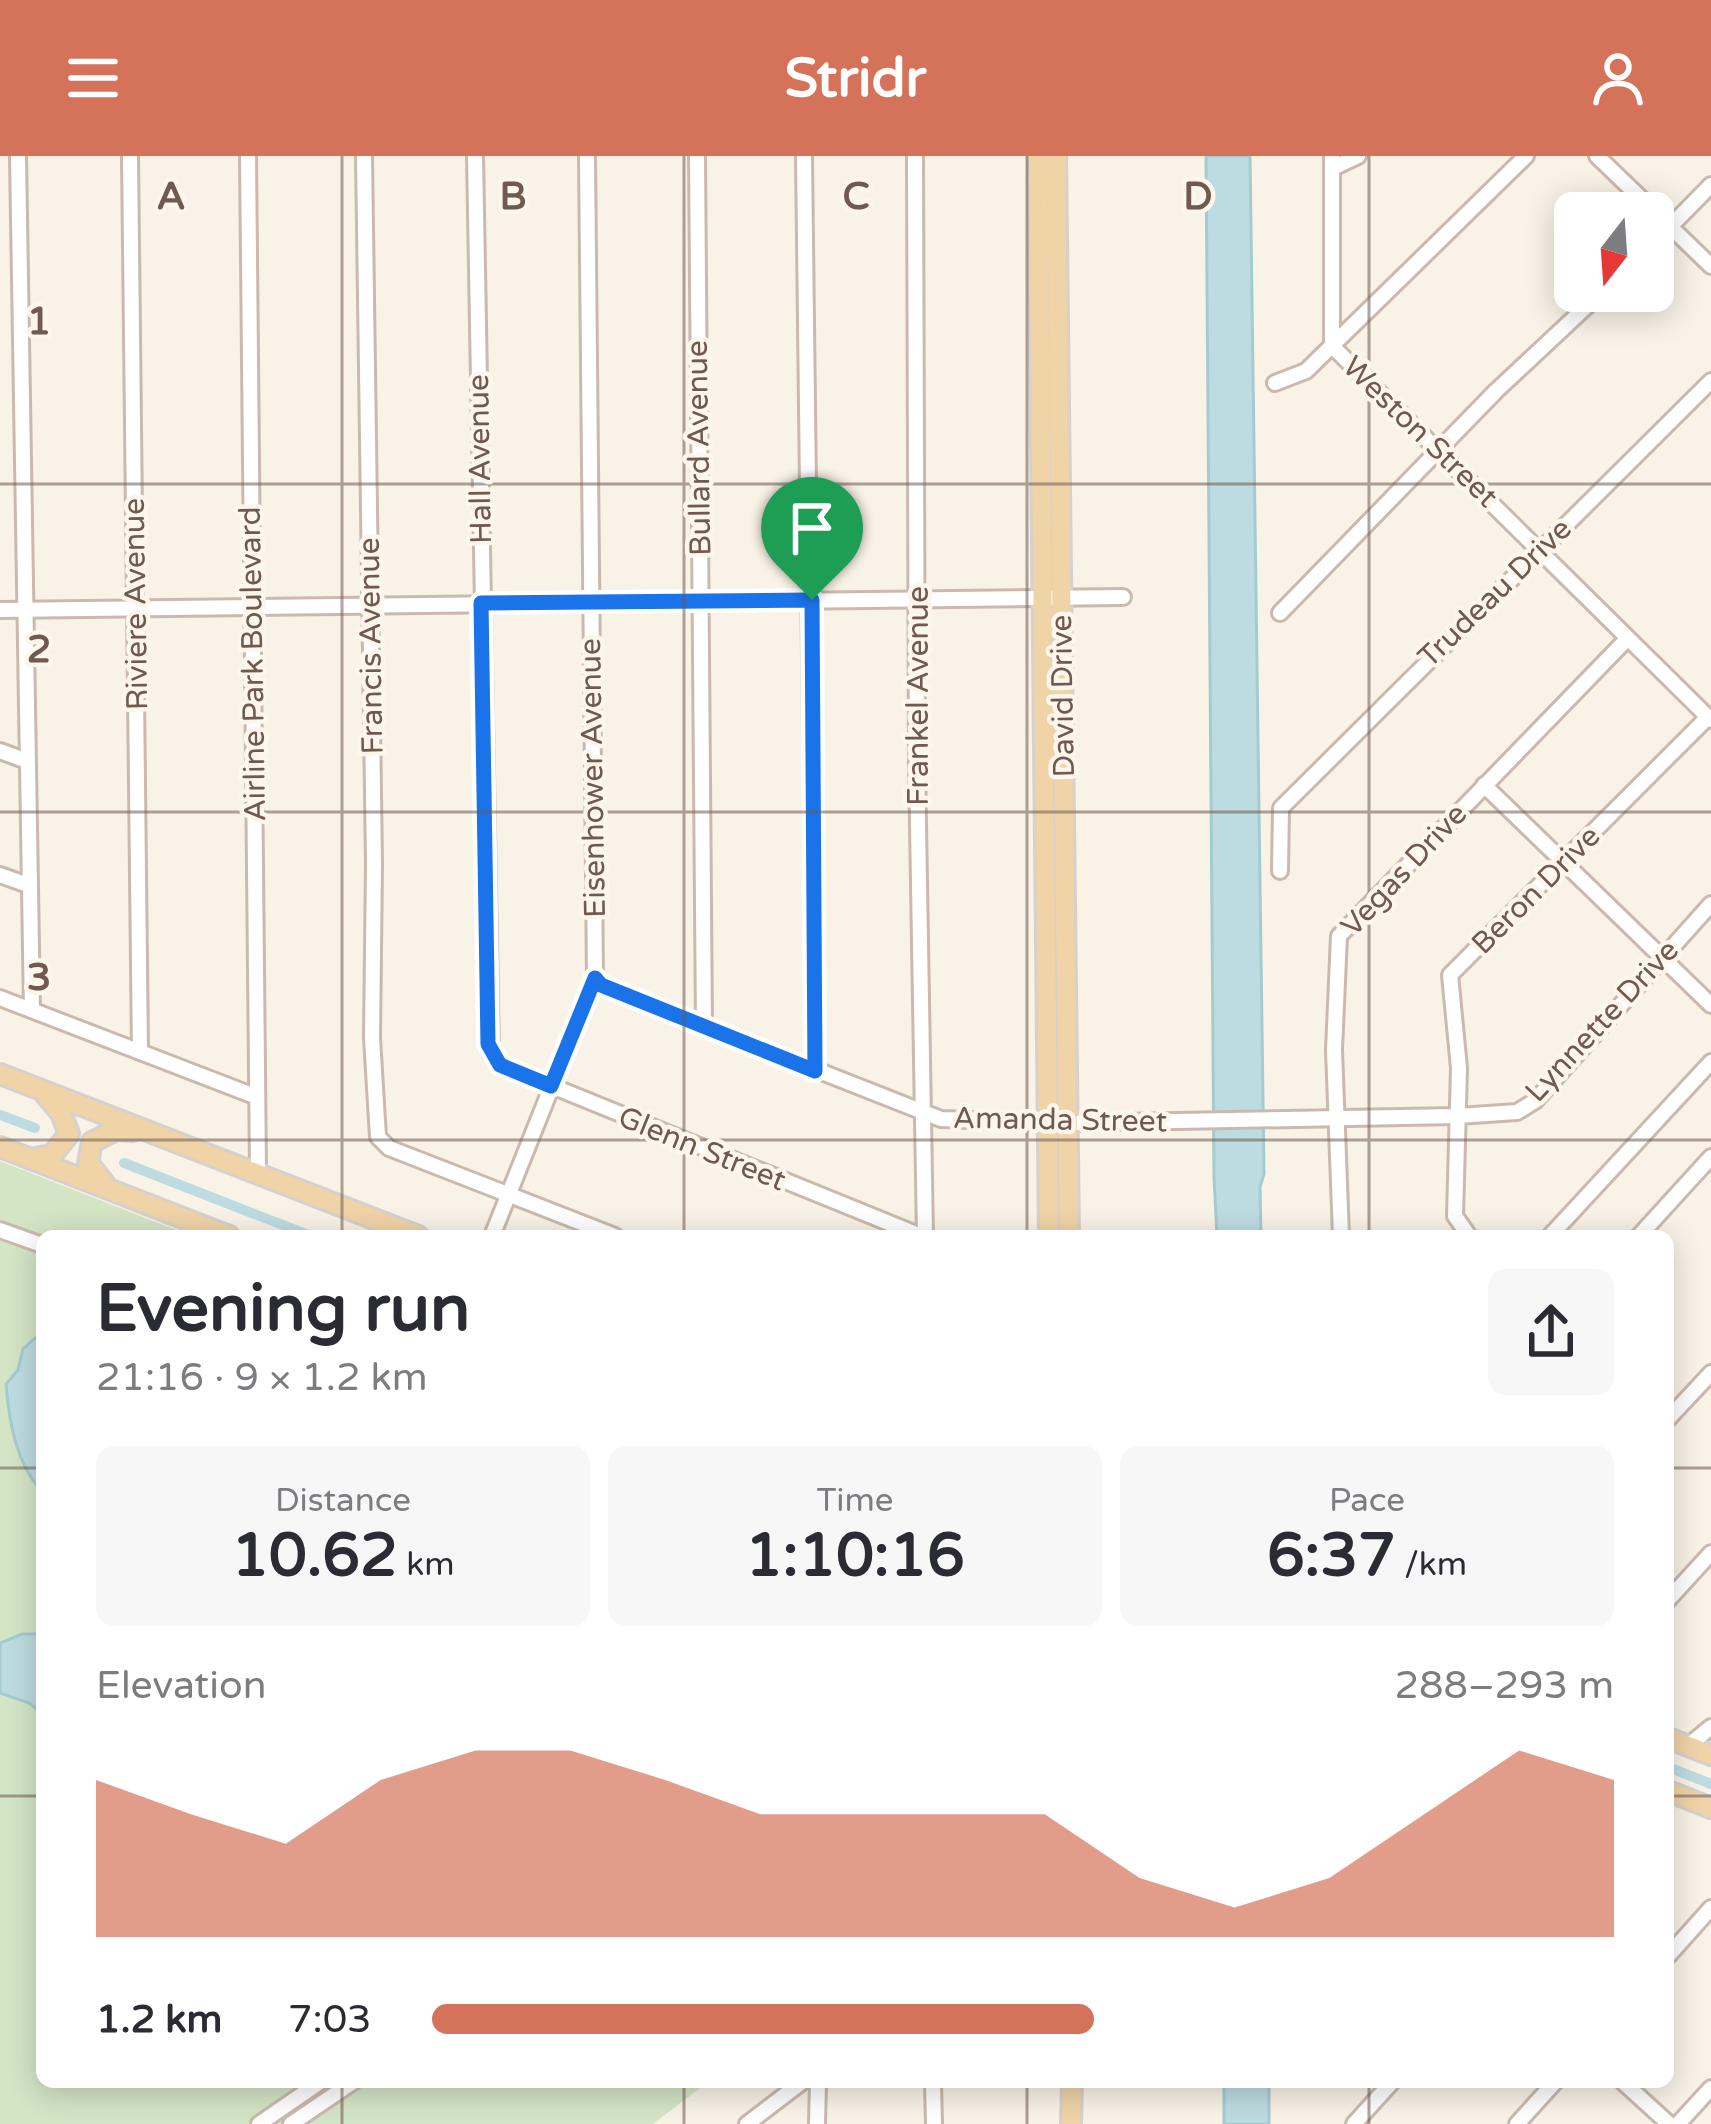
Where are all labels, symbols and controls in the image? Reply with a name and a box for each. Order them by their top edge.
icon: menu [60,45,126,111]
icon: person [1585,45,1651,111]
text: Stridr [785,46,926,111]
text: A [156,173,186,220]
text: B [499,173,527,220]
text: C [842,173,870,220]
text: D [1183,173,1213,220]
north arrow [1554,192,1674,312]
map controls [1554,192,1674,312]
text: 1 [27,298,51,345]
street label: Bullard Avenue [679,340,719,556]
street label: Weston Street [1335,349,1505,515]
street label: Hall Avenue [460,374,500,544]
pin [761,477,863,600]
icon: arrive [779,495,845,561]
street label: Riviere Avenue [116,498,156,710]
street label: Airline Park Boulevard [232,506,274,822]
street label: Trudeau Drive [1411,511,1579,675]
street label: Francis Avenue [351,537,391,755]
street label: Frankel Avenue [900,586,937,806]
street label: David Drive [1043,614,1083,778]
text: 2 [27,626,51,673]
street label: Eisenhower Avenue [572,638,614,918]
street label: Vegas Drive [1333,796,1475,944]
street label: Beron Drive [1464,818,1608,962]
street label: Lynnette Drive [1517,932,1687,1110]
text: 3 [27,954,51,1001]
street label: Glenn Street [613,1099,791,1199]
street label: Amanda Street [953,1100,1167,1140]
text: Evening run [96,1269,470,1349]
button: share [1488,1269,1614,1395]
text: 21:16 · 9 × 1.2 km [96,1354,428,1401]
text: Distance [275,1481,411,1520]
text: Time [817,1481,893,1520]
text: Pace [1329,1481,1405,1520]
text: 10.62 [231,1520,398,1592]
text: 1:10:16 [745,1520,965,1592]
text: 6:37 [1267,1520,1396,1592]
text: km [398,1545,455,1584]
text: /km [1396,1545,1467,1584]
text: Elevation [96,1662,266,1709]
text: 288–293 m [1394,1662,1614,1709]
text: 1.2 km [96,1996,222,2043]
text: 7:03 [288,1996,372,2043]

